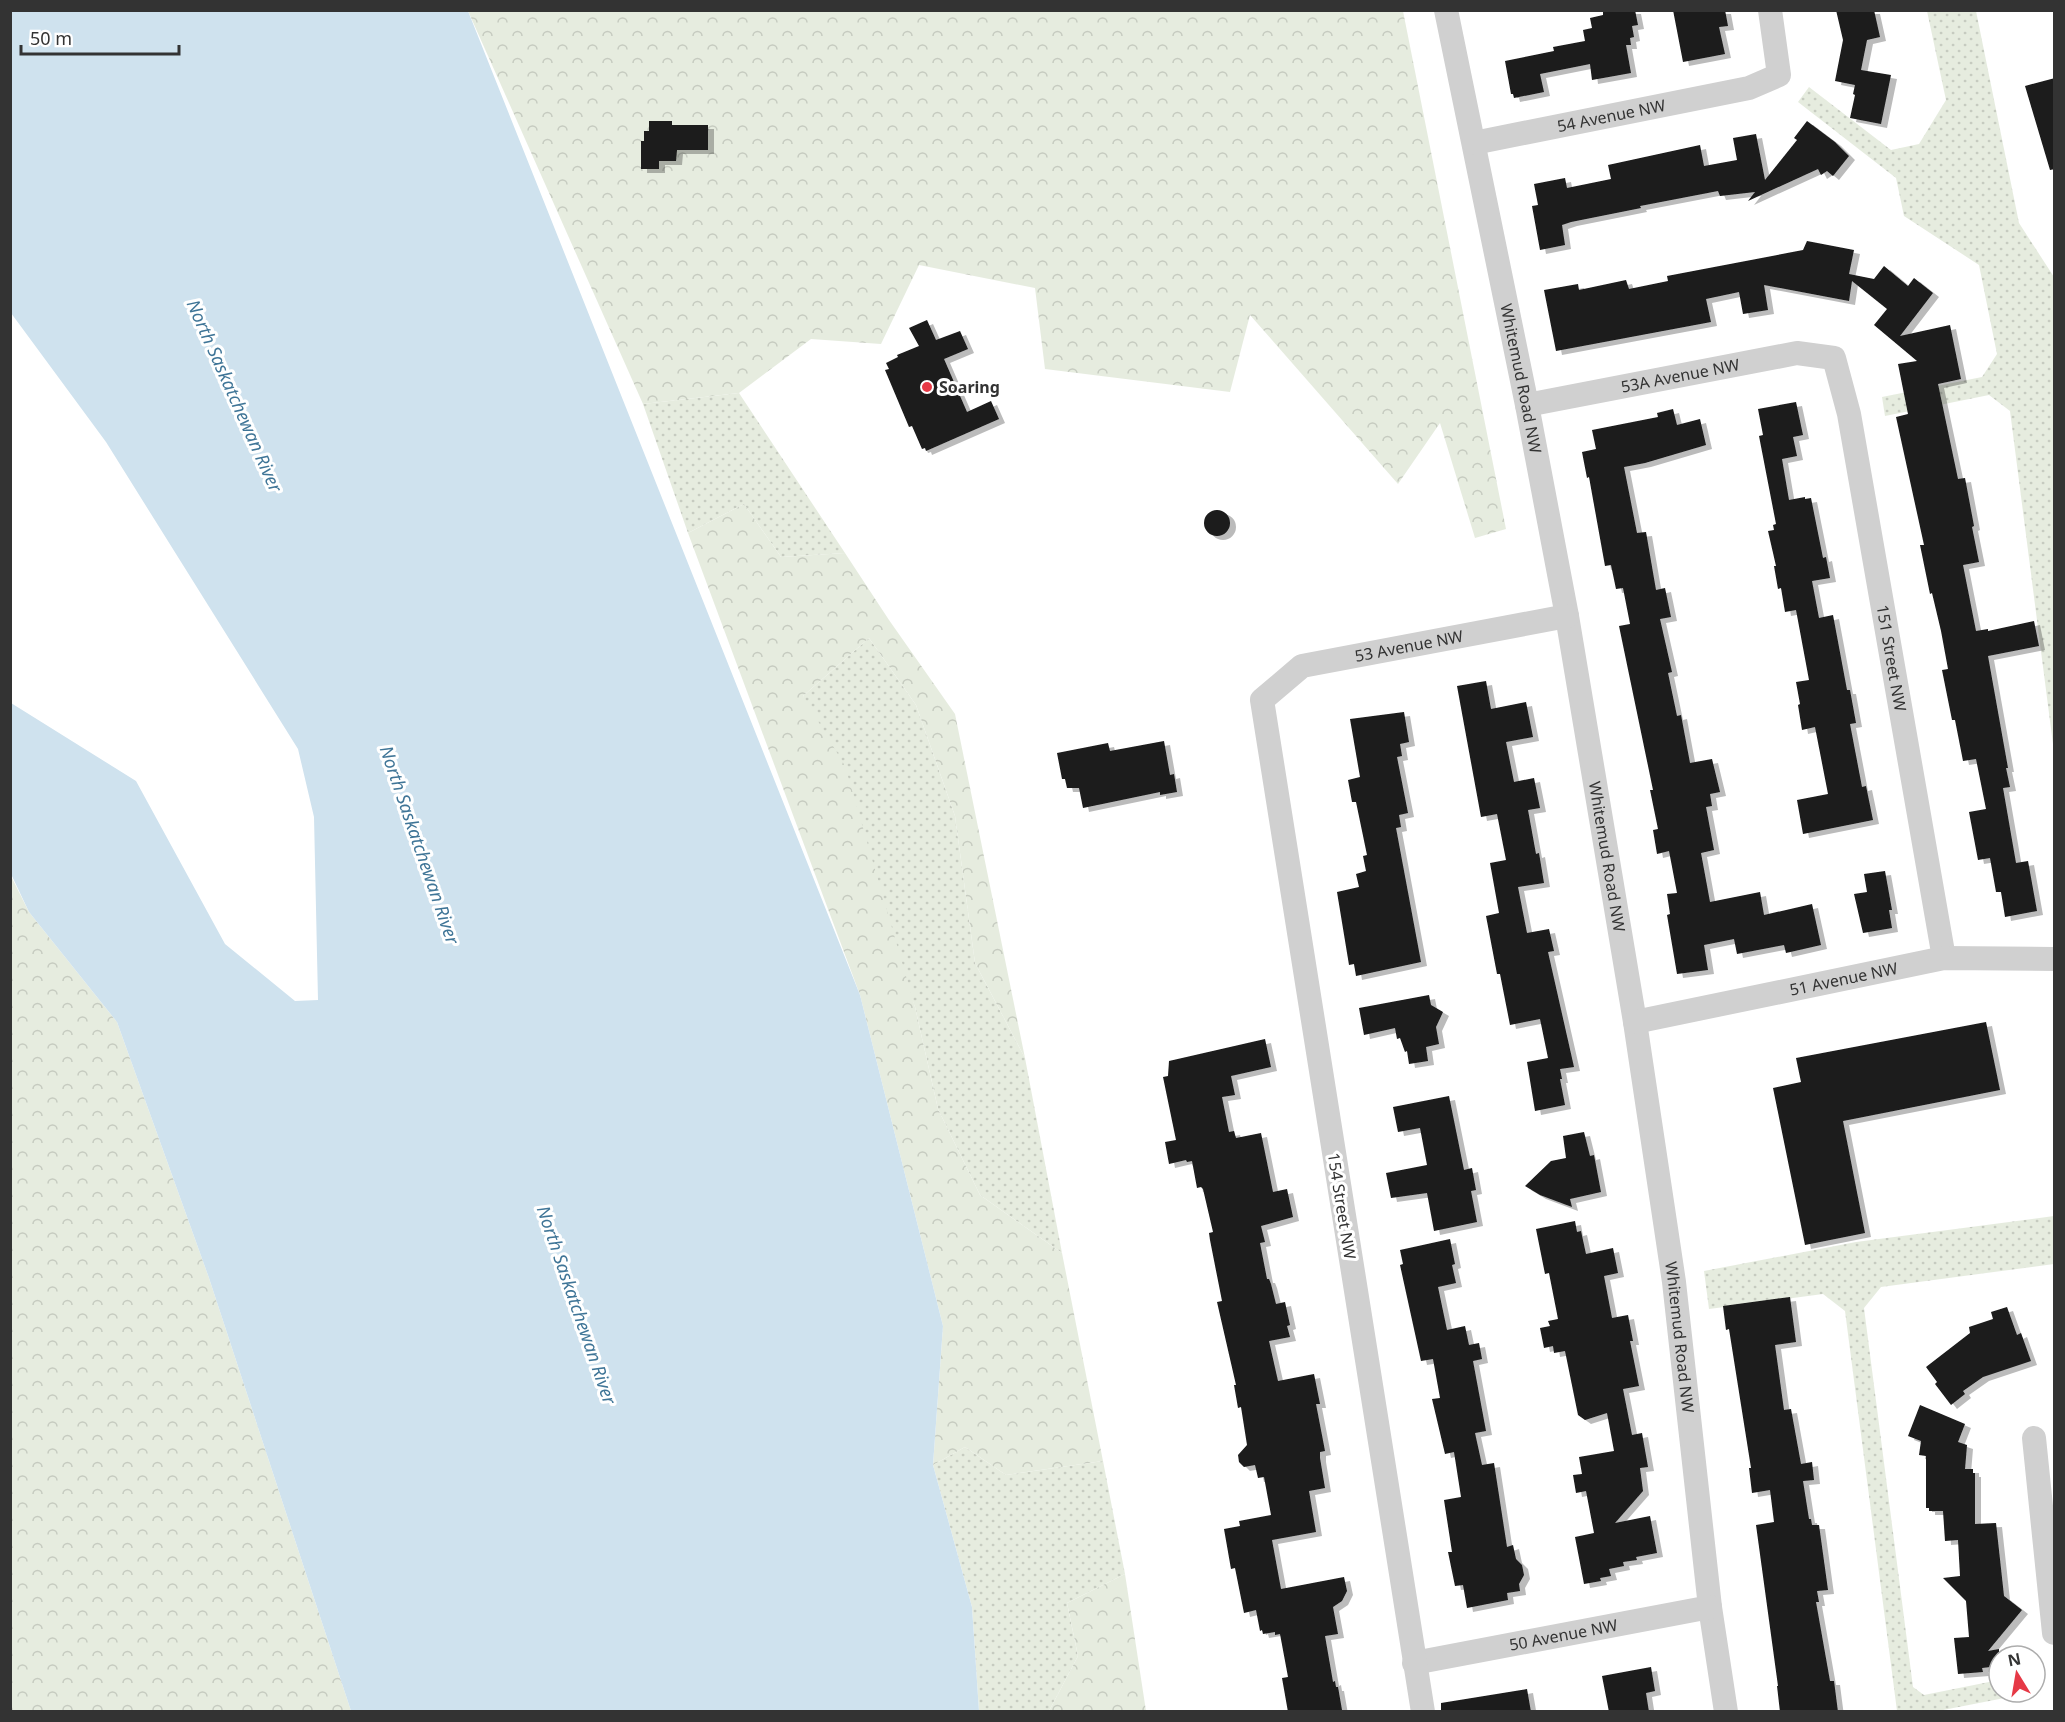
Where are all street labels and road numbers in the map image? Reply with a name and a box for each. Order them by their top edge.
street label: 54 Avenue NW [1555,94,1667,137]
street label: Whitemud Road NW [1495,302,1547,455]
street label: 53A Avenue NW [1619,353,1741,398]
street label: 151 Street NW [1872,603,1912,713]
street label: 53 Avenue NW [1353,625,1465,667]
street label: Whitemud Road NW [1584,780,1631,934]
street label: 51 Avenue NW [1788,957,1900,1001]
street label: 154 Street NW [1323,1151,1361,1261]
street label: Whitemud Road NW [1660,1260,1699,1414]
street label: 50 Avenue NW [1507,1614,1620,1656]

